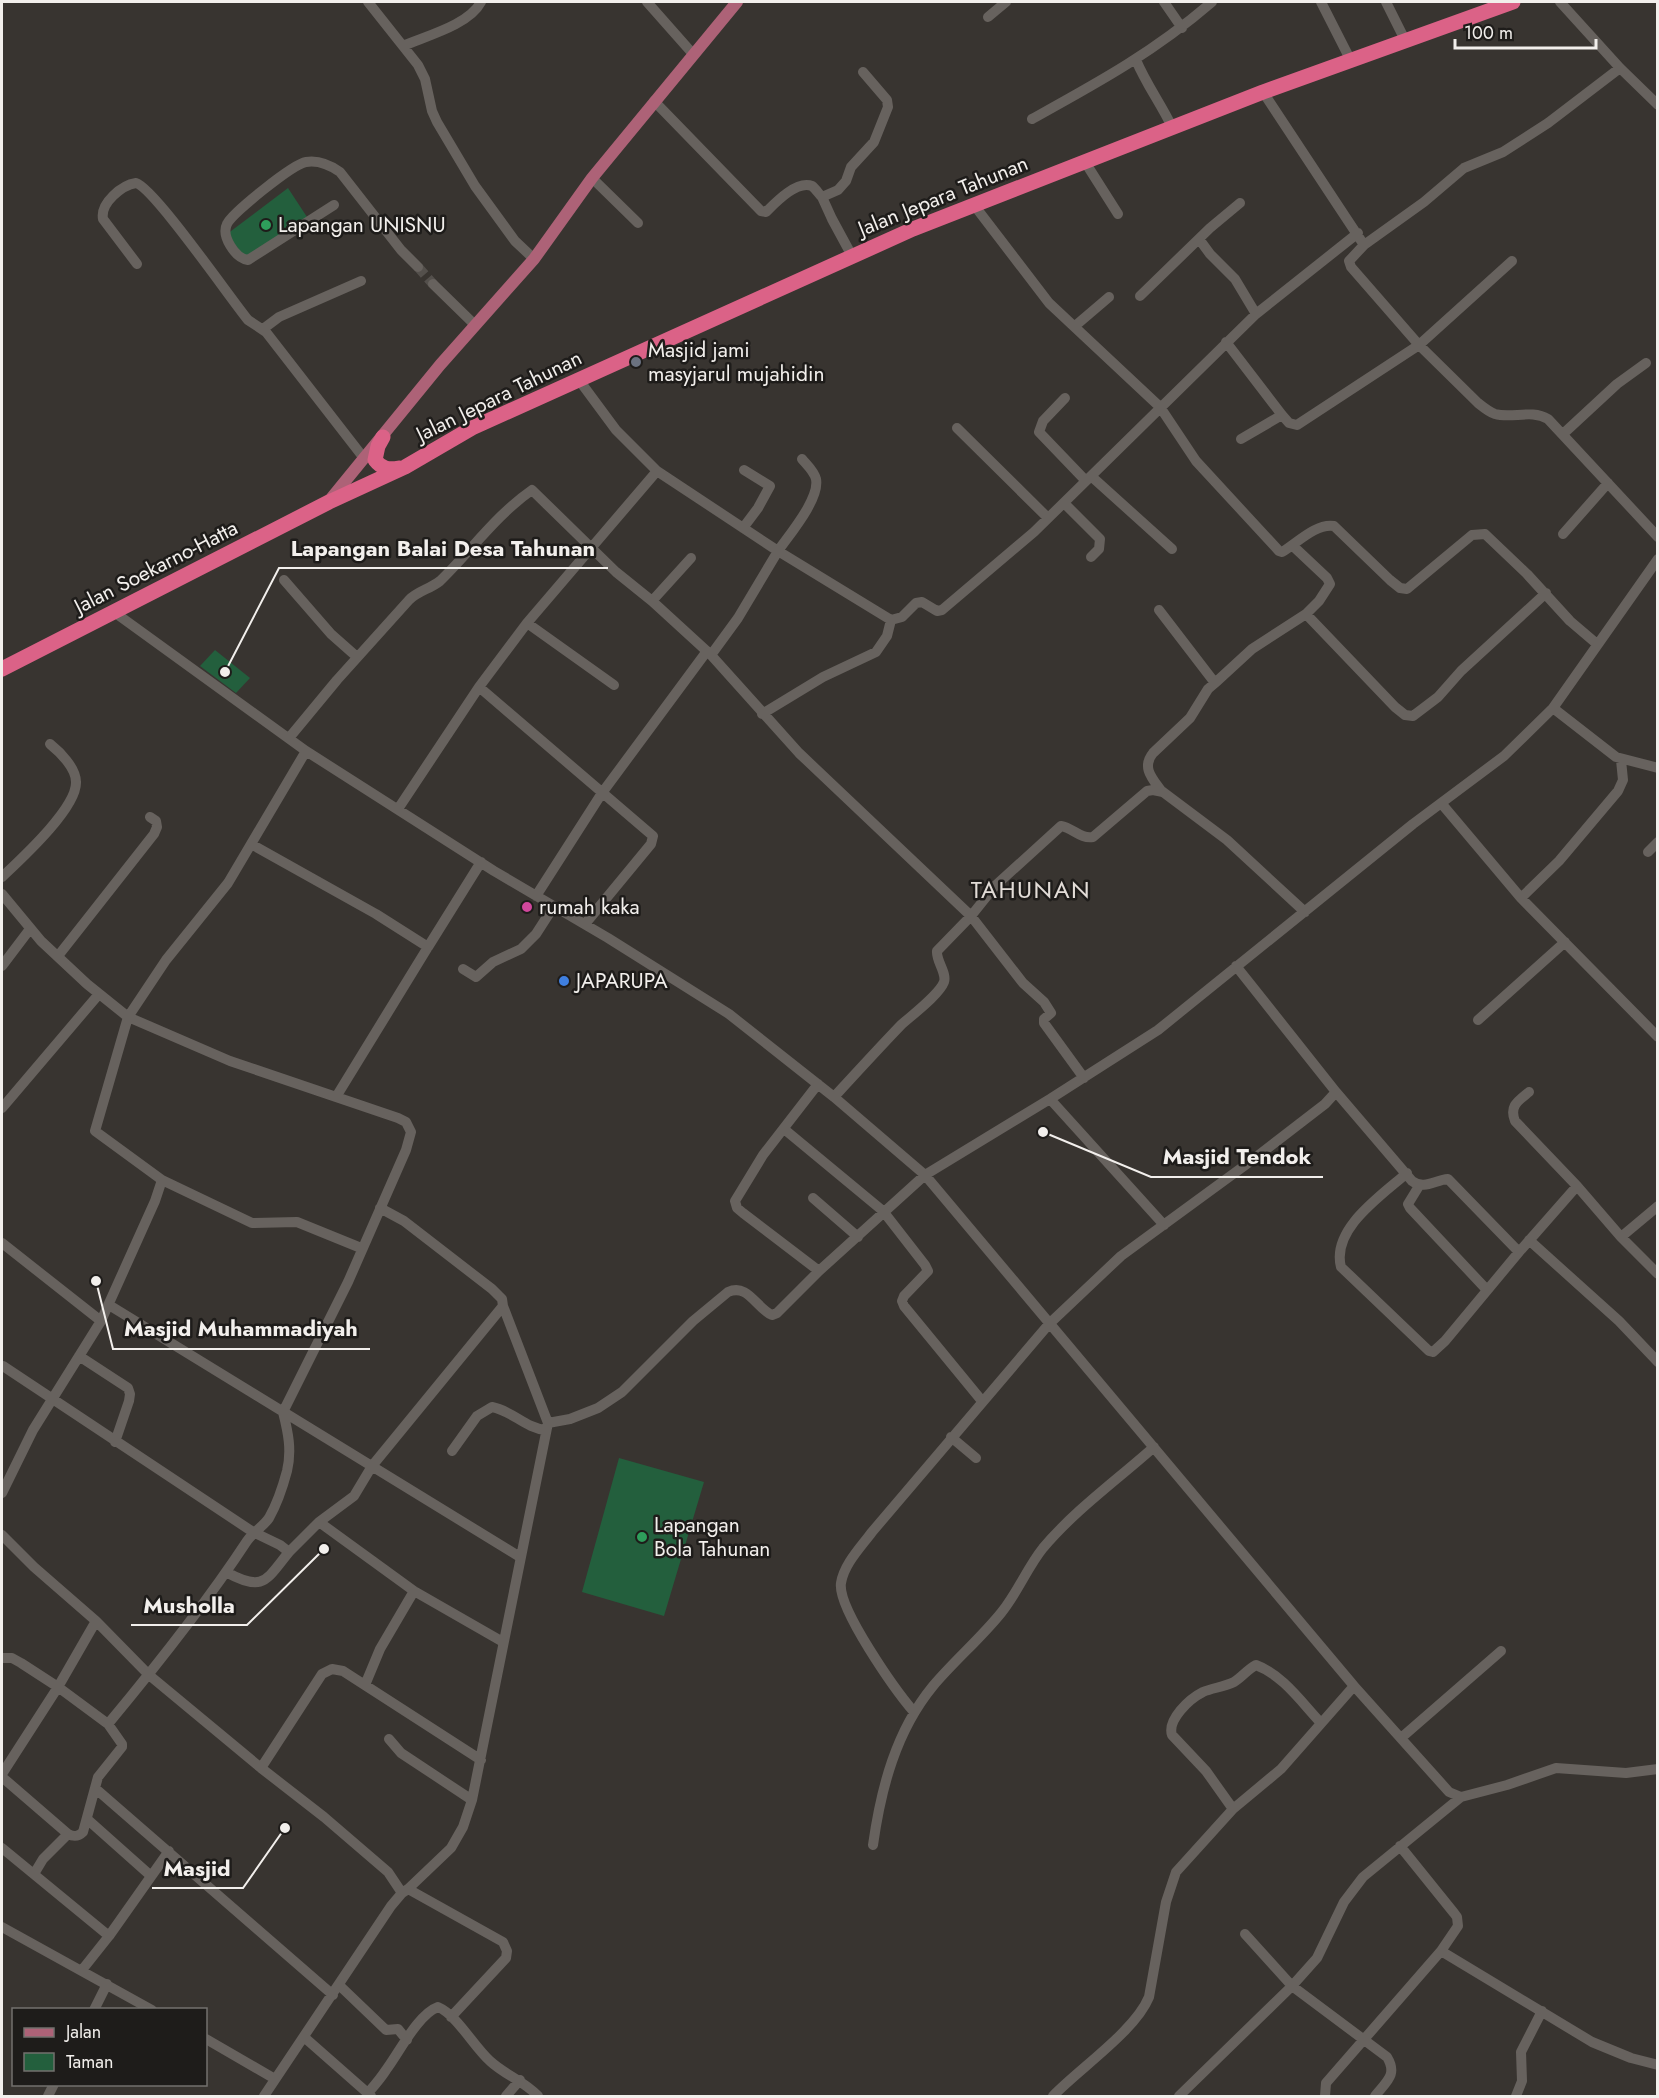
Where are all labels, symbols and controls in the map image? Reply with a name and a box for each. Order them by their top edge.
scale bar [1455,12,1596,50]
text: 100 m [1464,20,1513,46]
street label: Jalan Jepara Tahunan [851,148,1032,245]
place label: Lapangan UNISNU [278,210,446,240]
marker: Lapangan UNISNU [259,218,273,232]
place label: Masjid jami masyjarul mujahidin [648,335,824,389]
street label: Jalan Jepara Tahunan [408,343,587,450]
marker: Masjid jami masyjarul mujahidin [629,355,643,369]
street label: Jalan Soekarno-Hatta [66,513,243,623]
callout: Lapangan Balai Desa Tahunan [279,528,608,568]
text: Lapangan Balai Desa Tahunan [291,532,595,564]
district label: TAHUNAN [971,872,1091,907]
place label: rumah kaka [539,892,640,922]
marker: rumah kaka [520,900,534,914]
place label: JAPARUPA [573,966,668,996]
marker: JAPARUPA [557,974,571,988]
callout: Masjid Tendok [1151,1137,1323,1177]
text: Masjid Tendok [1163,1140,1311,1172]
callout: Masjid Muhammadiyah [113,1309,370,1349]
text: Masjid Muhammadiyah [124,1312,358,1344]
place label: Lapangan Bola Tahunan [654,1510,770,1564]
marker: Lapangan Bola Tahunan [635,1530,649,1544]
callout: Musholla [131,1585,247,1625]
text: Musholla [143,1589,235,1621]
callout: Masjid [152,1848,243,1888]
text: Masjid [163,1852,231,1884]
legend [12,2008,207,2086]
text: Jalan [64,2019,101,2045]
text: Taman [66,2049,113,2075]

